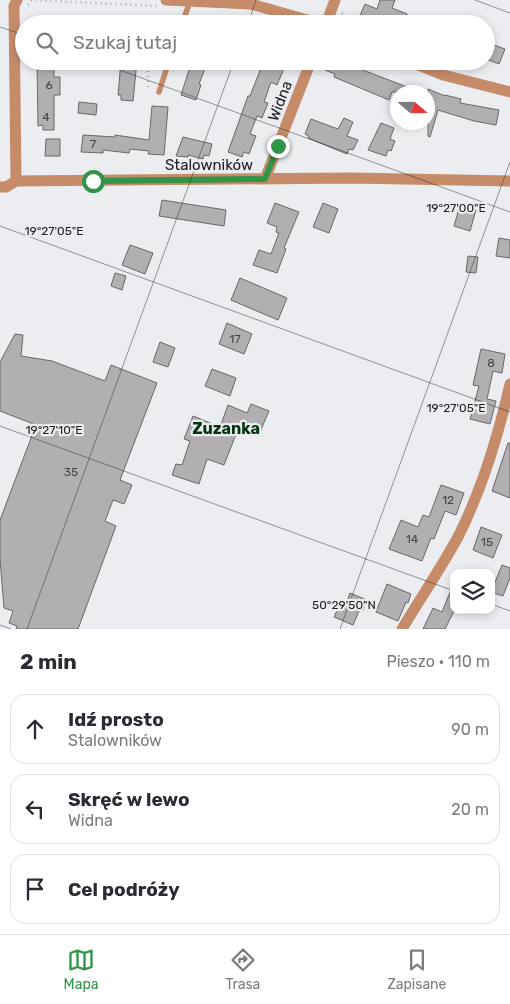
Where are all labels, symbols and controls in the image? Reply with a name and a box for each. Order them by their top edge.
search box [15,15,495,70]
icon: search [33,29,61,57]
text: Szukaj tutaj [73,31,177,54]
house number: 6 [45,78,53,92]
street label: Widna [264,78,296,124]
north arrow [390,85,435,130]
house number: 4 [42,110,50,124]
route end [267,135,290,158]
house number: 7 [90,137,96,151]
street label: Stalowników [165,156,253,174]
route start [82,170,105,193]
text: 19°27'00"E [426,201,486,215]
text: 19°27'05"E [24,224,84,238]
house number: 17 [229,332,241,346]
house number: 8 [487,356,495,370]
text: 19°27'05"E [426,401,486,415]
district label: Zuzanka [192,419,260,438]
text: 19°27'10"E [25,423,83,437]
house number: 35 [64,465,78,479]
house number: 12 [442,493,454,507]
house number: 14 [406,532,419,546]
house number: 15 [481,535,493,549]
map controls [450,569,495,614]
button: layers [450,569,495,614]
text: 50°29'50"N [312,598,376,612]
text: 2 min [20,649,77,674]
text: Pieszo · 110 m [386,652,490,671]
text: Idź prosto [68,708,164,731]
icon: ahead [21,715,49,743]
text: 90 m [451,720,489,739]
text: Stalowników [68,731,162,750]
text: Skręć w lewo [68,788,190,811]
icon: left [21,795,49,823]
text: 20 m [451,800,489,819]
text: Widna [68,811,113,830]
icon: arrive [21,875,49,903]
text: Cel podróży [68,878,180,901]
tab: Mapa [64,946,98,993]
tab: Trasa [226,946,260,993]
tab: Zapisane [387,946,446,993]

